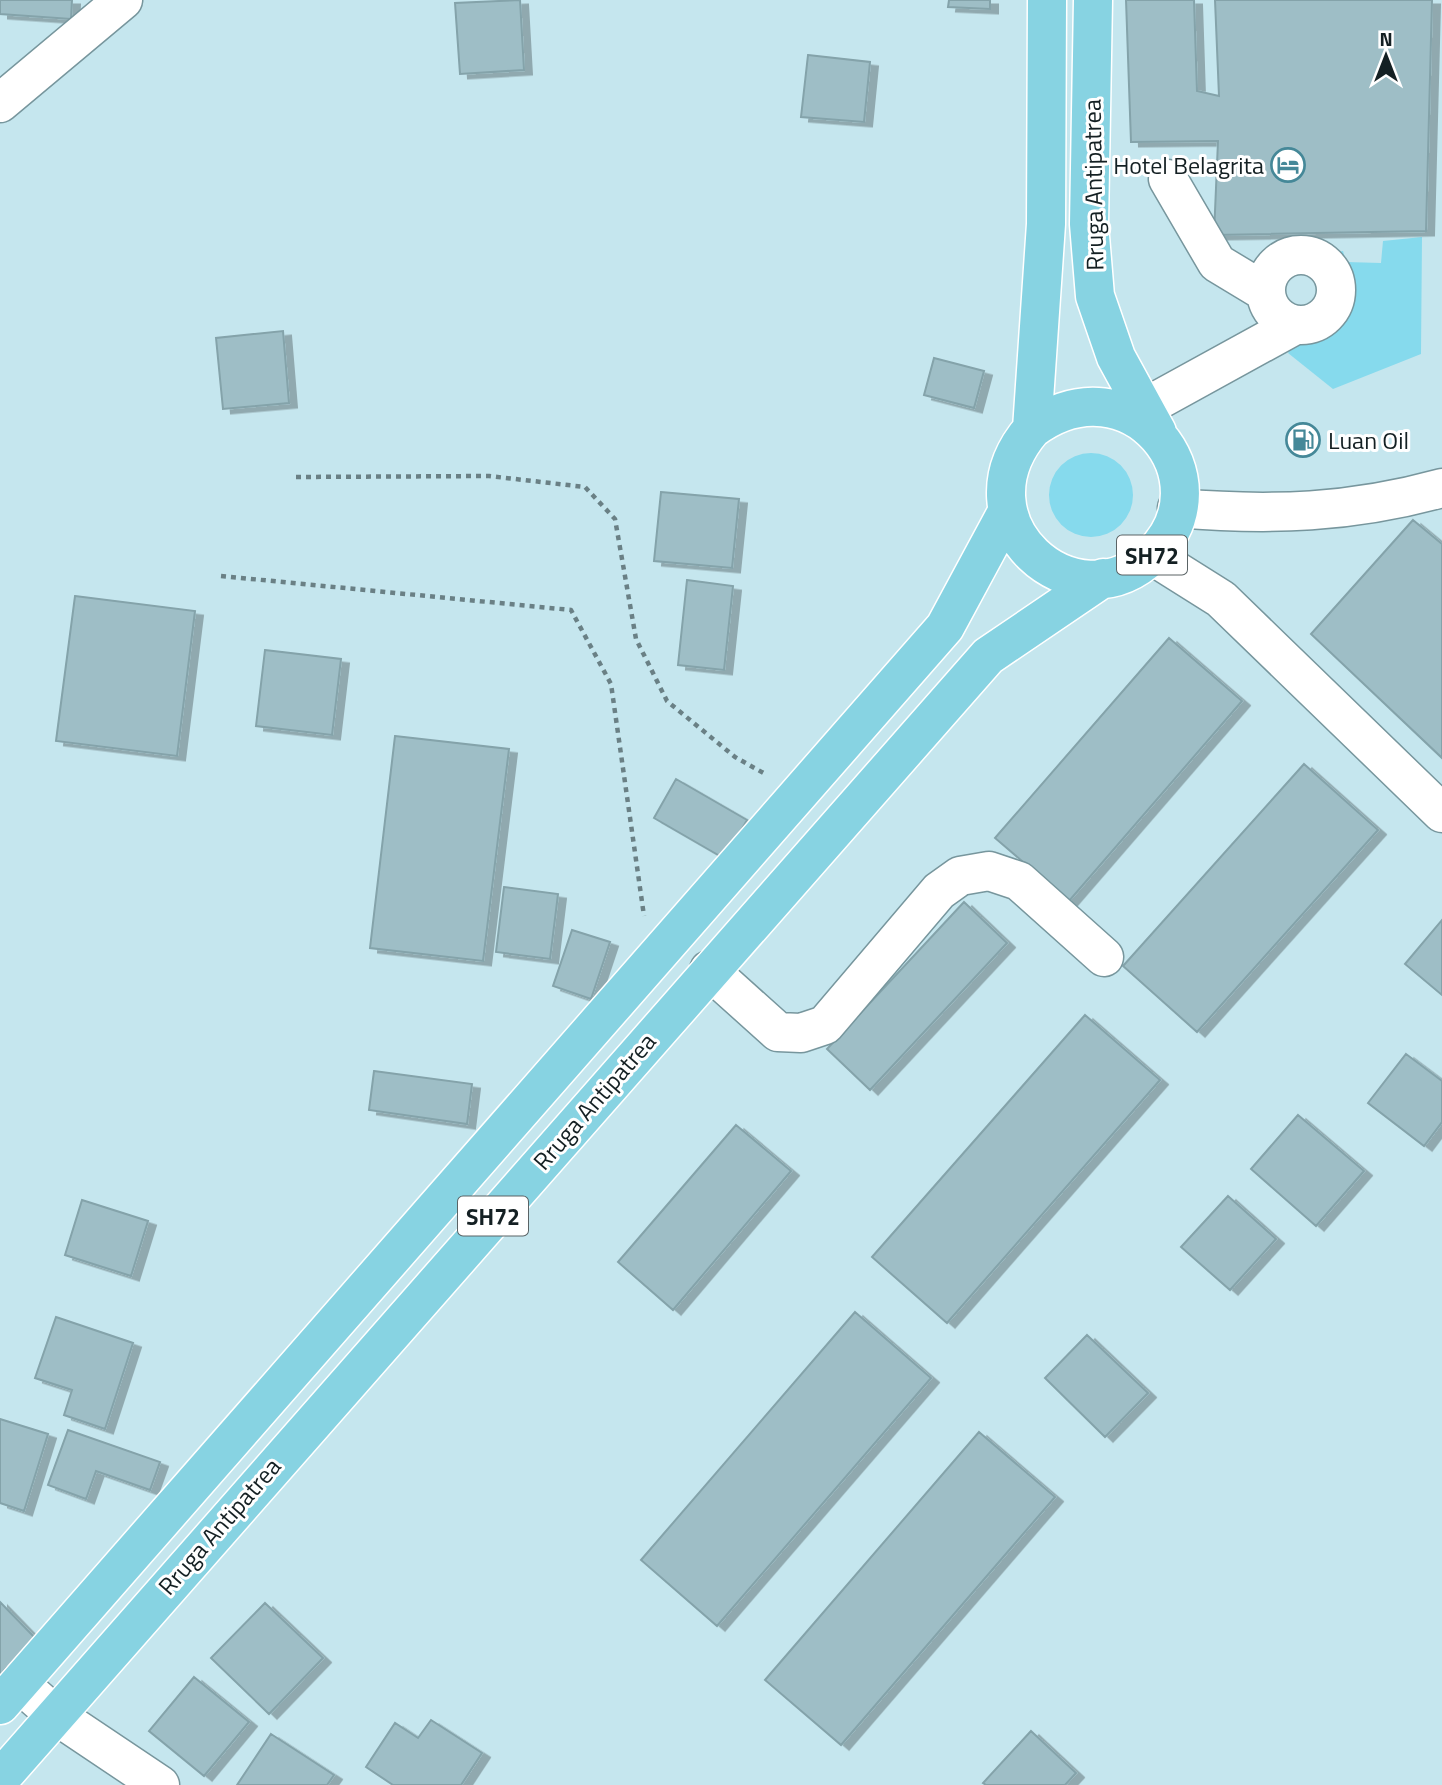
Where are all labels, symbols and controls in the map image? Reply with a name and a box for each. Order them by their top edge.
north arrow [1351,21,1421,91]
text: N [1379,24,1393,53]
street label: Rruga Antipatrea [1074,99,1112,271]
hotel icon: Hotel Belagrita [1269,146,1307,184]
place label: Hotel Belagrita [1113,147,1264,183]
fuel station icon: Luan Oil [1284,421,1322,459]
place label: Luan Oil [1328,422,1409,458]
road number: SH72 [1117,536,1187,575]
street label: Rruga Antipatrea [524,1024,664,1178]
road number: SH72 [458,1196,528,1236]
street label: Rruga Antipatrea [149,1449,289,1603]

